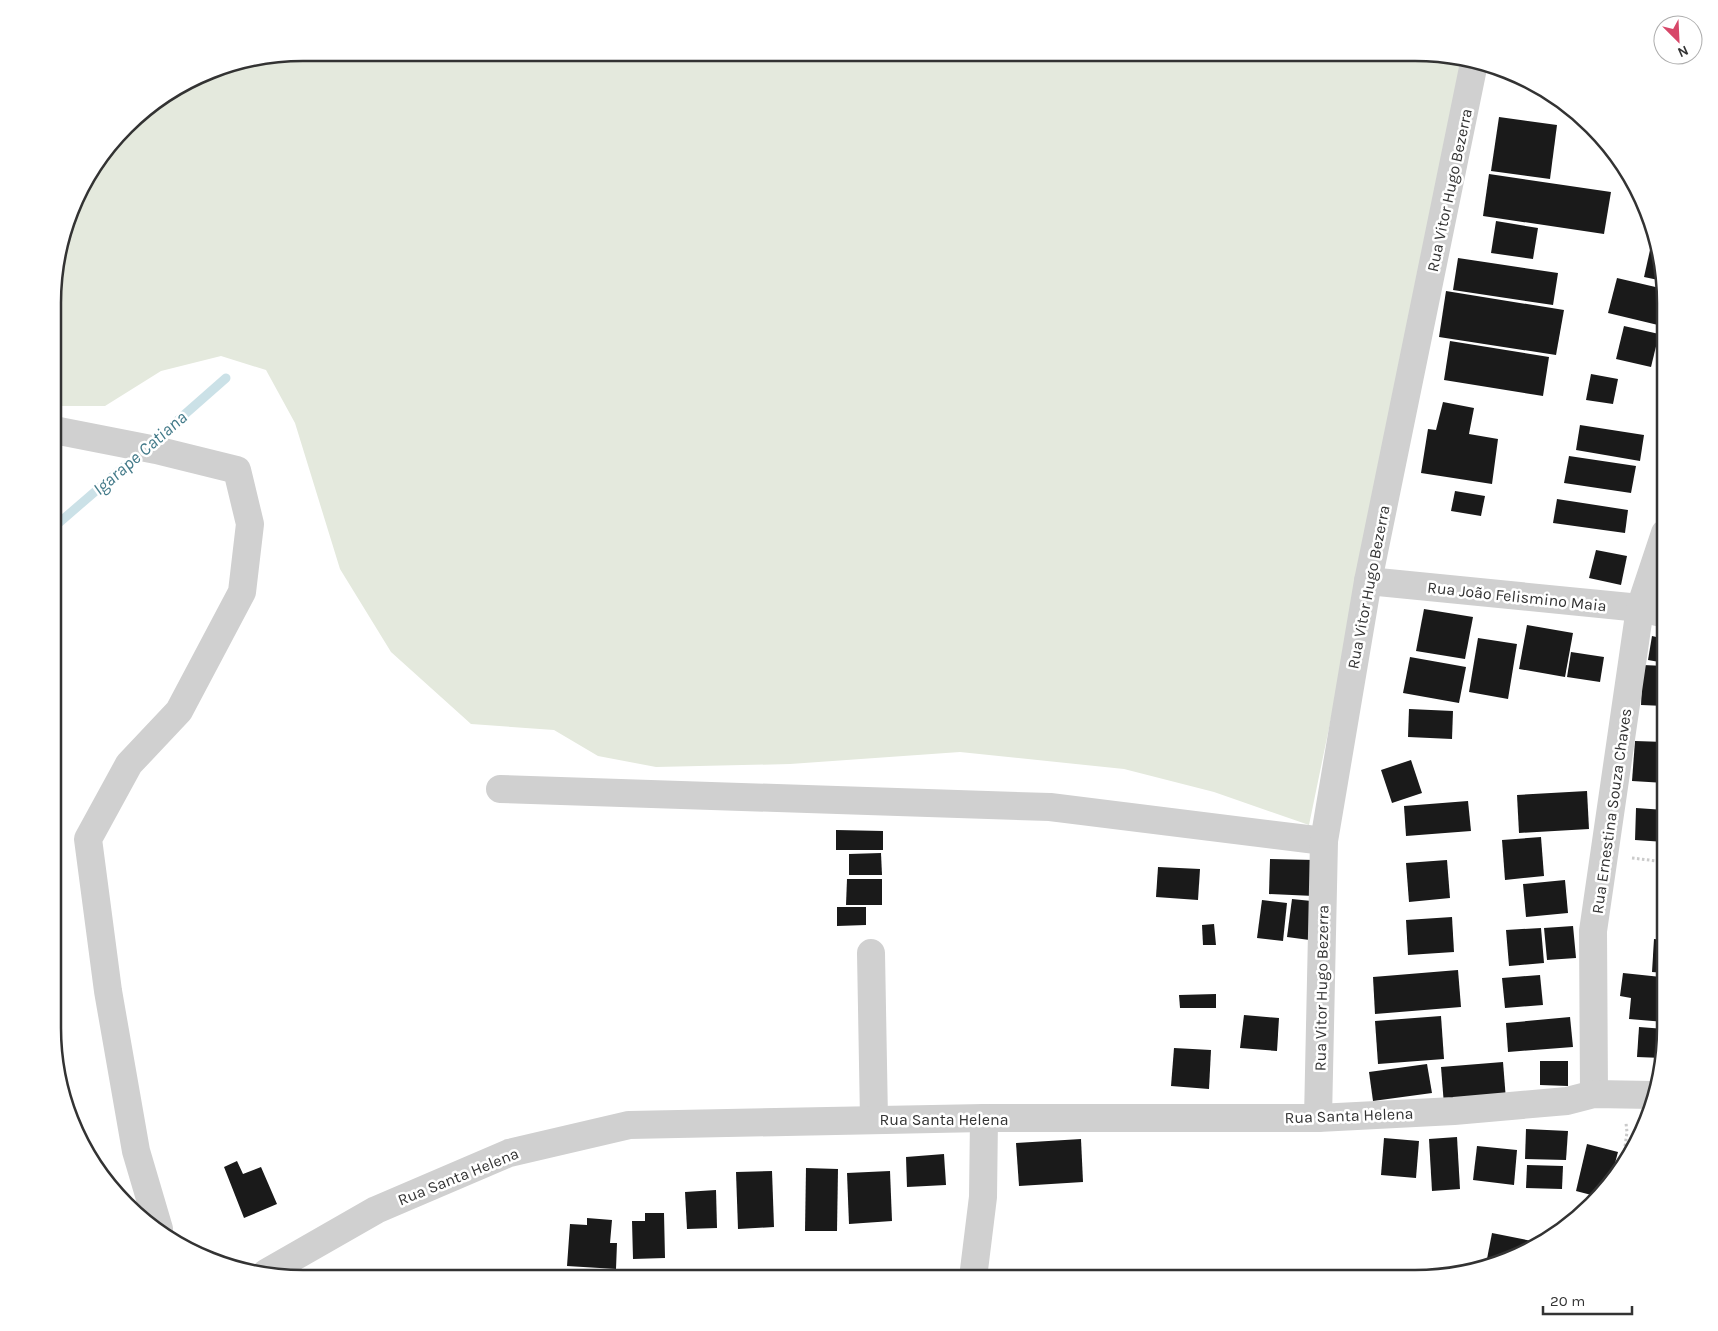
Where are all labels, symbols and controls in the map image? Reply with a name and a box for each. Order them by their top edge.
north arrow [1653,15,1703,65]
text: N [1675,42,1691,61]
street label: Rua Vitor Hugo Bezerra [1423,107,1476,274]
water label: Igarape Catiana [88,406,192,500]
street label: Rua Vitor Hugo Bezerra [1343,504,1394,671]
street label: Rua João Felismino Maia [1426,578,1608,615]
street label: Rua Ernestina Souza Chaves [1588,707,1635,915]
street label: Rua Vitor Hugo Bezerra [1311,905,1332,1071]
street label: Rua Santa Helena [1284,1104,1414,1127]
street label: Rua Santa Helena [880,1110,1008,1129]
street label: Rua Santa Helena [395,1144,522,1209]
scale bar [1543,1284,1632,1316]
text: 20 m [1550,1292,1585,1310]

